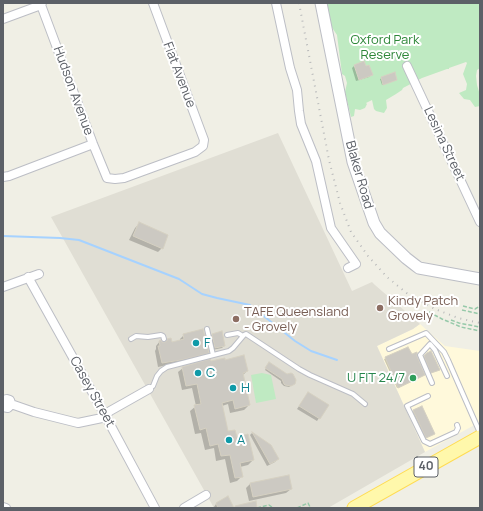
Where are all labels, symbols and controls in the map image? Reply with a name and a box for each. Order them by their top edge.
park label: Oxford Park Reserve [351,32,419,63]
street label: Fiat Avenue [159,40,199,110]
street label: Hudson Avenue [50,44,96,138]
street label: Lesina Street [420,105,468,183]
street label: Blaker Road [342,139,376,211]
place label: Kindy Patch Grovely [388,293,458,324]
marker: Kindy Patch Grovely [375,303,385,313]
place label: TAFE Queensland - Grovely [244,304,349,335]
marker: TAFE Queensland - Grovely [231,314,241,324]
place label: F [204,335,211,351]
marker: F [191,338,201,348]
street label: Casey Street [66,354,118,430]
place label: C [206,365,215,381]
marker: C [193,368,203,378]
place label: U FIT 24/7 [347,370,405,386]
marker: U FIT 24/7 [408,373,418,383]
place label: H [241,380,250,396]
marker: H [228,383,238,393]
place label: A [237,432,245,448]
marker: A [224,435,234,445]
road number: 40 [414,457,438,477]

